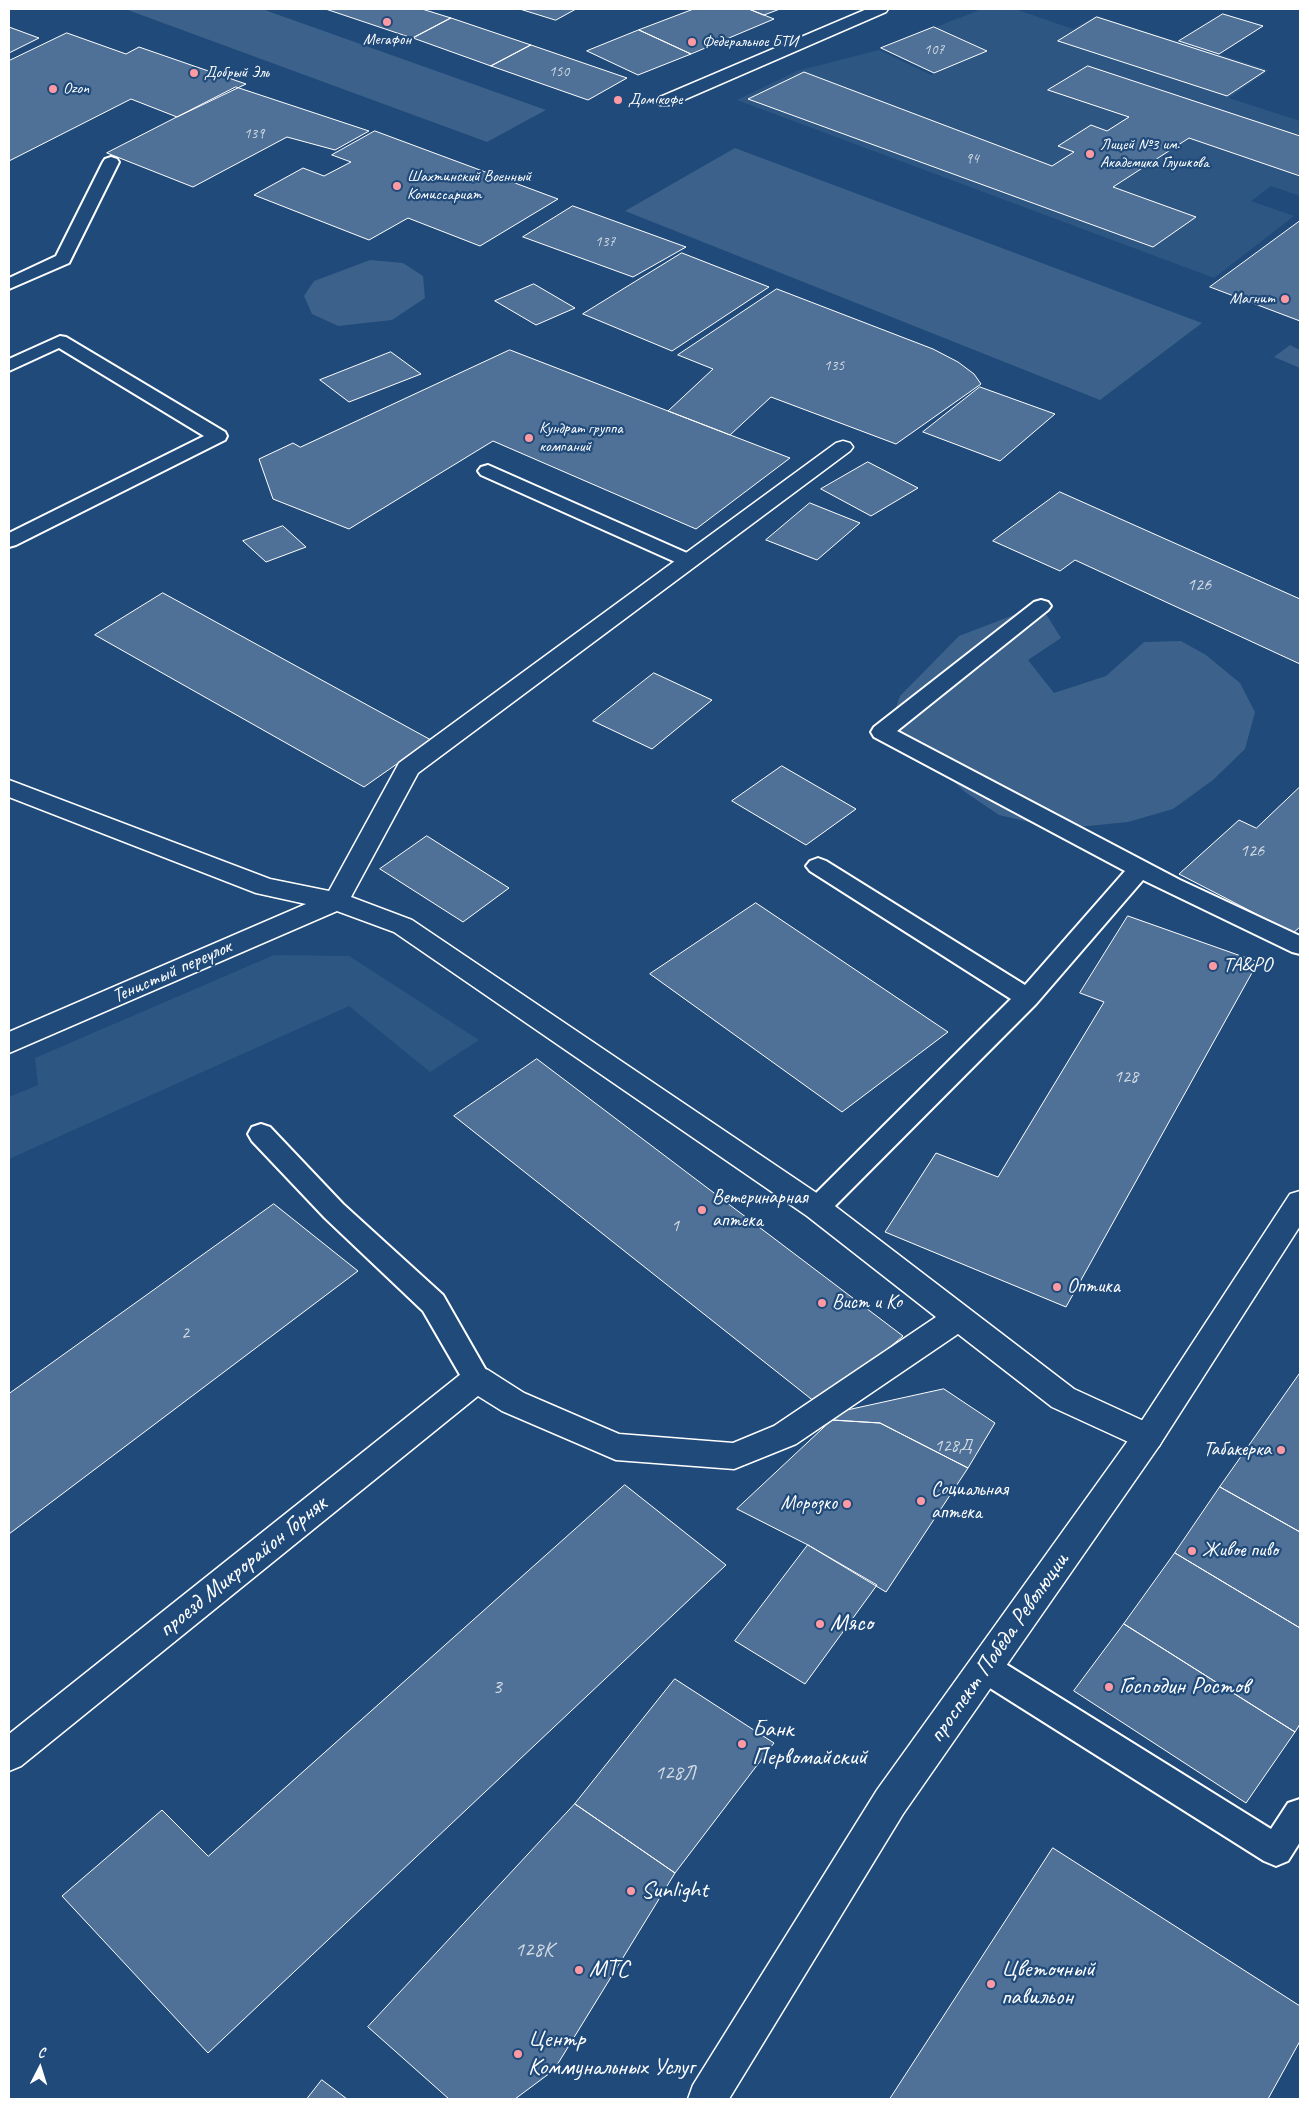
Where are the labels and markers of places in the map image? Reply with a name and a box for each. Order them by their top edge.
marker: Мегафон [381,16,393,28]
place label: Мегафон [363,30,411,50]
place label: Федеральное БТИ [702,32,798,52]
marker: Федеральное БТИ [686,36,698,48]
place label: Добрый Эль [204,63,269,83]
marker: Добрый Эль [188,67,200,79]
place label: Ozon [63,79,89,99]
marker: Ozon [47,83,59,95]
place label: Дом кофе [628,90,682,110]
marker: Дом кофе [612,94,624,106]
place label: Лицей №3 им. Академика Глушкова [1100,135,1209,173]
marker: Лицей №3 им. Академика Глушкова [1084,148,1096,160]
place label: Шахтинский Военный Комиссариат [407,167,531,205]
marker: Шахтинский Военный Комиссариат [391,180,403,192]
place label: Магнит [1230,289,1275,309]
marker: Магнит [1279,293,1291,305]
place label: Кундрат группа компаний [539,419,623,457]
marker: Кундрат группа компаний [523,432,535,444]
place label: ТА&РО [1223,954,1272,978]
marker: ТА&РО [1207,960,1219,972]
place label: Ветеринарная аптека [712,1186,808,1233]
marker: Ветеринарная аптека [696,1204,708,1216]
place label: Оптика [1067,1275,1120,1299]
marker: Оптика [1051,1281,1063,1293]
place label: Вист и Ко [832,1291,902,1315]
marker: Вист и Ко [816,1297,828,1309]
place label: Табакерка [1203,1438,1271,1462]
marker: Табакерка [1275,1444,1287,1456]
place label: Социальная аптека [931,1478,1008,1525]
place label: Морозко [780,1492,837,1516]
marker: Социальная аптека [915,1495,927,1507]
marker: Морозко [841,1498,853,1510]
place label: Живое пиво [1202,1539,1278,1563]
marker: Живое пиво [1186,1545,1198,1557]
place label: Мясо [830,1610,873,1638]
marker: Мясо [814,1618,826,1630]
place label: Господин Ростов [1119,1673,1249,1701]
marker: Господин Ростов [1103,1681,1115,1693]
place label: Банк Первомайский [752,1716,867,1772]
marker: Банк Первомайский [736,1738,748,1750]
place label: Sunlight [641,1877,708,1905]
marker: Sunlight [625,1885,637,1897]
place label: МТС [589,1956,629,1984]
place label: Цветочный павильон [1001,1956,1095,2012]
marker: МТС [573,1964,585,1976]
marker: Цветочный павильон [985,1978,997,1990]
place label: Центр Коммунальных Услуг [528,2026,694,2082]
marker: Центр Коммунальных Услуг [512,2048,524,2060]

